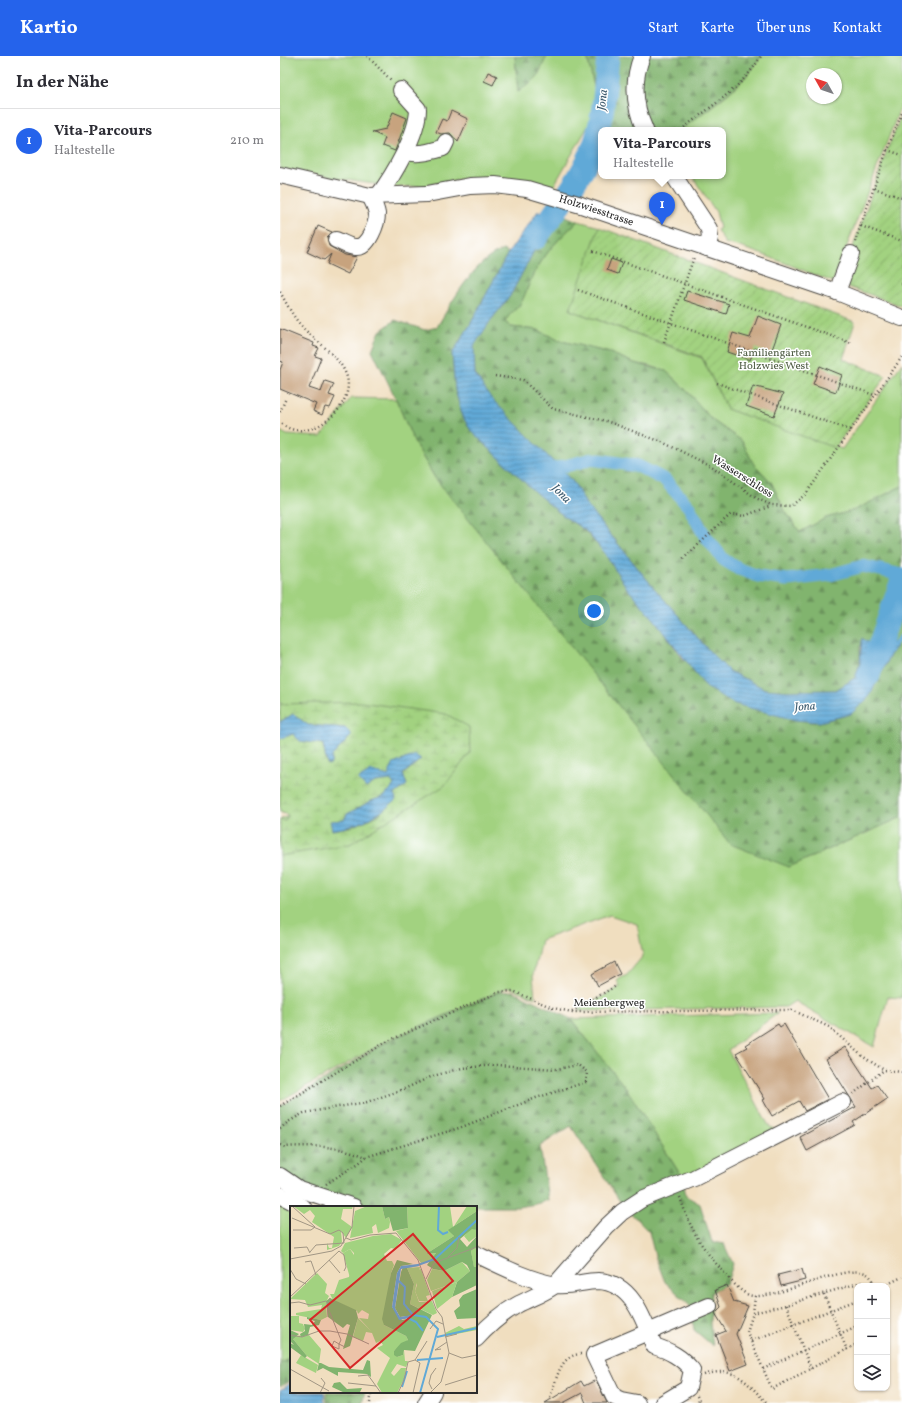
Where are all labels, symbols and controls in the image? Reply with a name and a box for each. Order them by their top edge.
text: Kartio [20,15,78,41]
text: Start [648,19,678,38]
text: Karte [700,19,734,38]
text: Über uns [756,19,811,38]
text: Kontakt [833,19,882,38]
north arrow [806,68,842,104]
text: In der Nähe [16,71,109,94]
water label: Jona [594,88,612,112]
text: Vita-Parcours [54,121,152,142]
popup [598,127,726,179]
text: 1 [26,132,32,150]
text: 210 m [230,132,264,150]
text: Vita-Parcours [613,134,711,155]
text: Haltestelle [54,142,115,160]
text: Haltestelle [613,155,674,173]
street label: Holzwiesstrasse [557,191,636,230]
pin: 1 [649,192,675,225]
park label: Familiengärten Holzwies West [737,346,811,374]
street label: Wasserschloss [709,452,776,502]
water label: Jona [547,480,574,507]
your location [584,601,604,621]
water label: Jona [793,698,816,716]
street label: Meienbergweg [573,996,645,1011]
inset map [290,1206,477,1393]
map controls [854,1283,890,1391]
button: + [854,1283,890,1319]
button: − [854,1319,890,1355]
button: layers [854,1355,890,1391]

